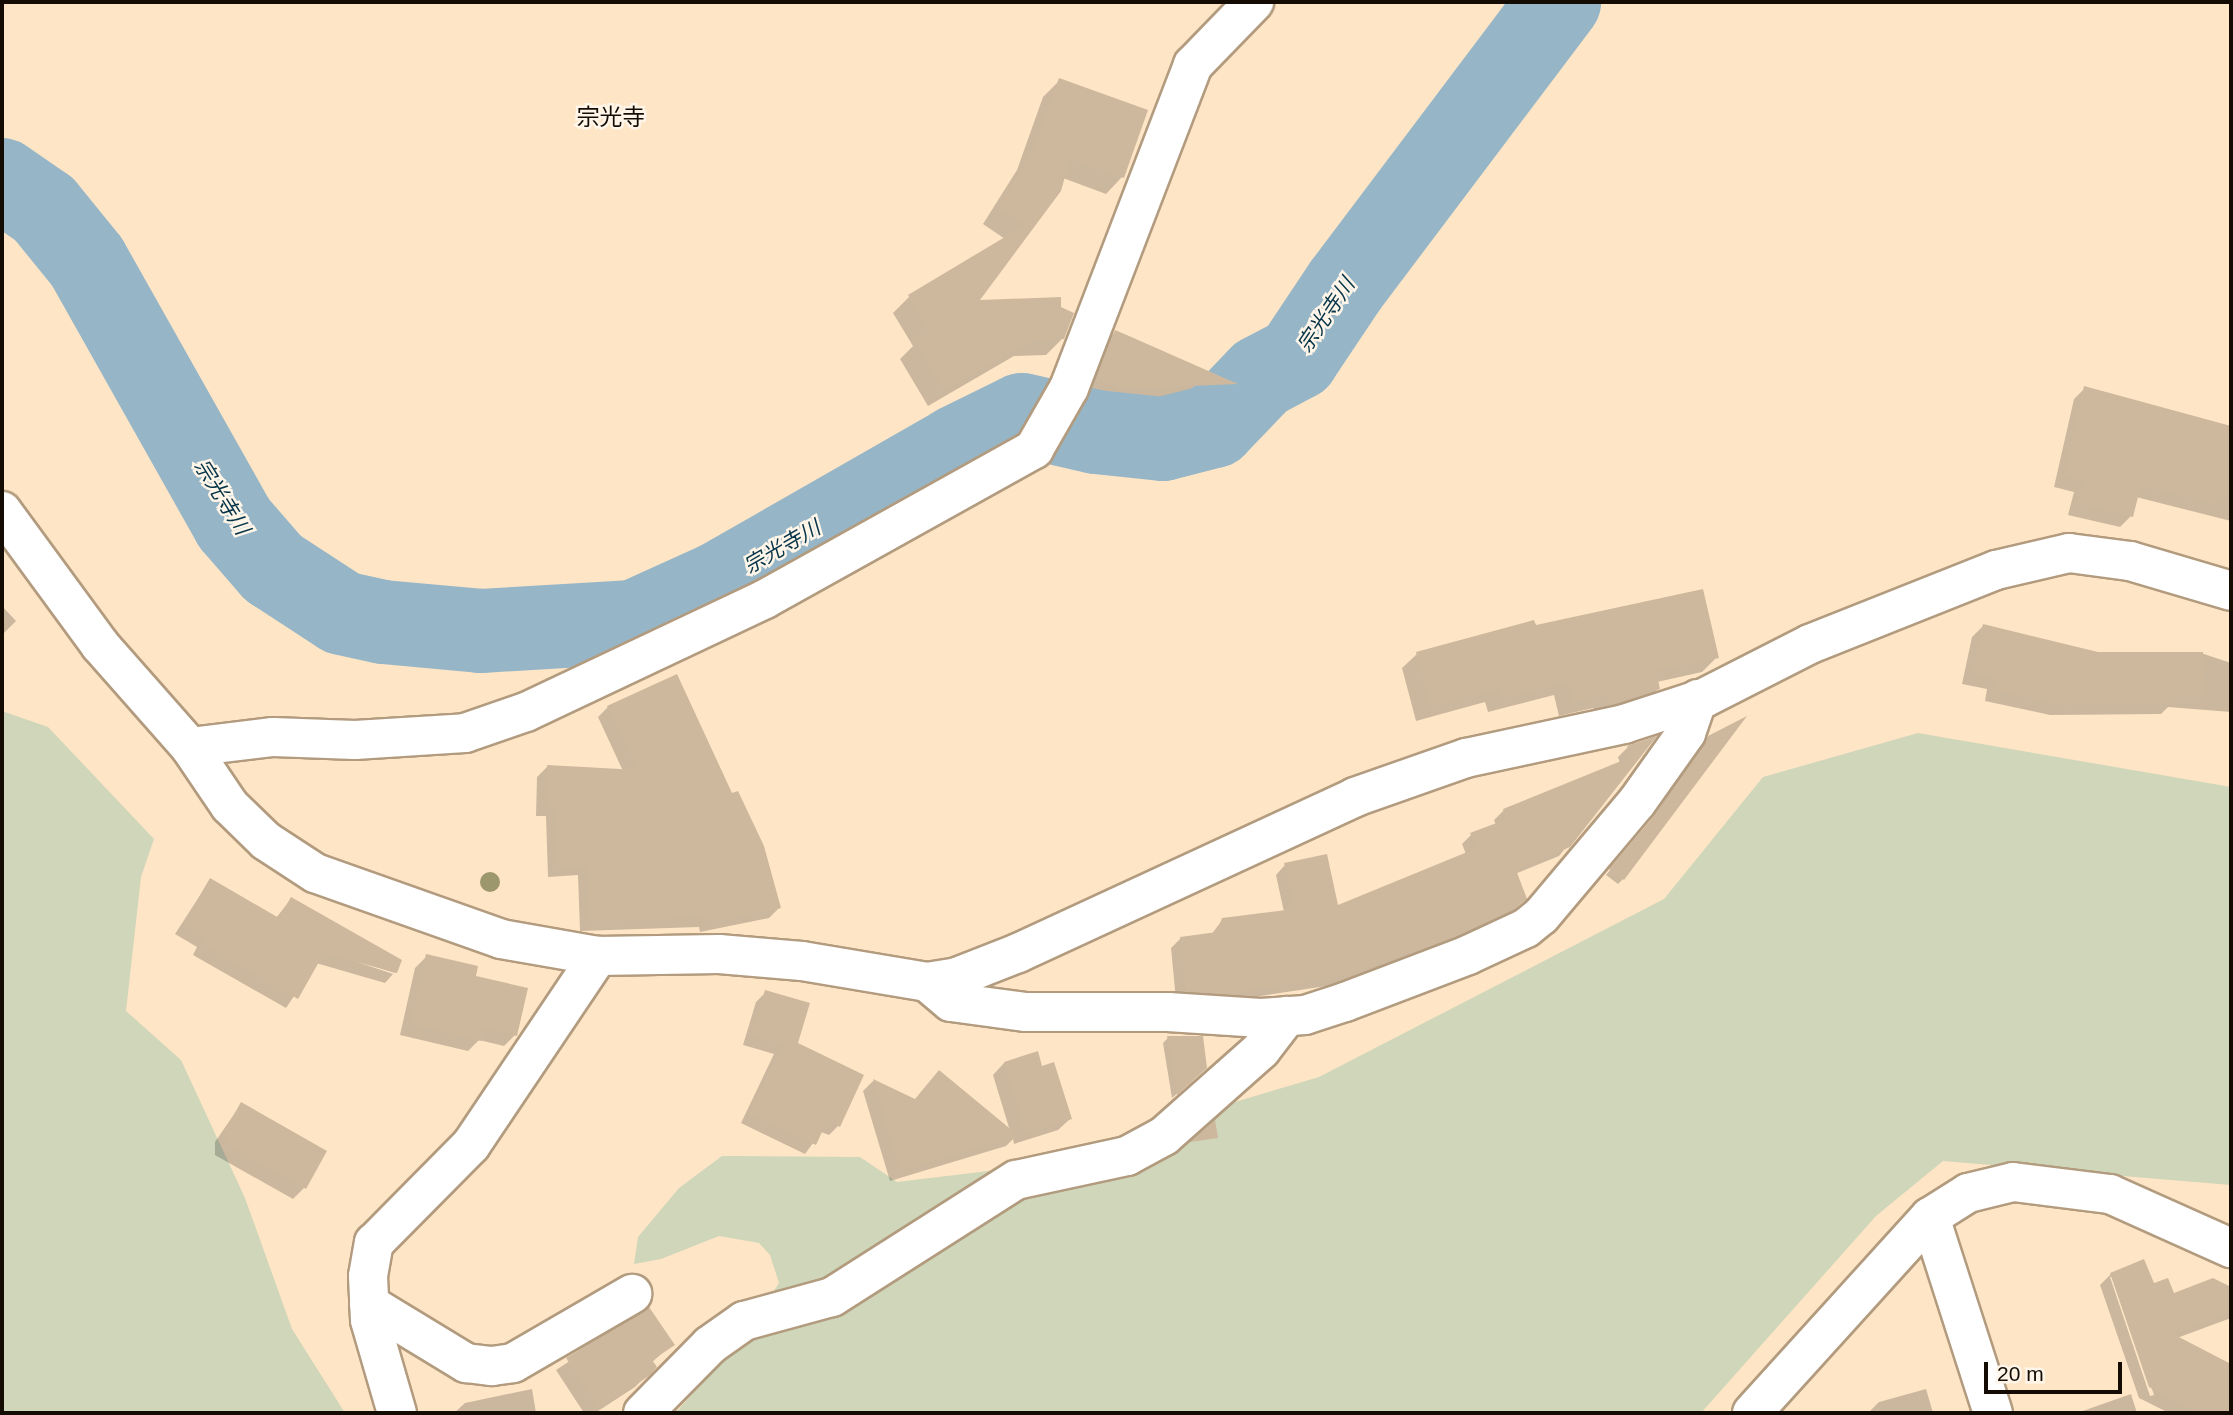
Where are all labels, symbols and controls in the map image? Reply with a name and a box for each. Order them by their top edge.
district label: 宗光寺 [577,103,645,131]
water label: 宗光寺川 [1292,273,1360,357]
water label: 宗光寺川 [189,455,255,539]
water label: 宗光寺川 [739,515,825,579]
scale bar [1988,1348,2126,1392]
text: 20 m [1997,1362,2044,1385]

